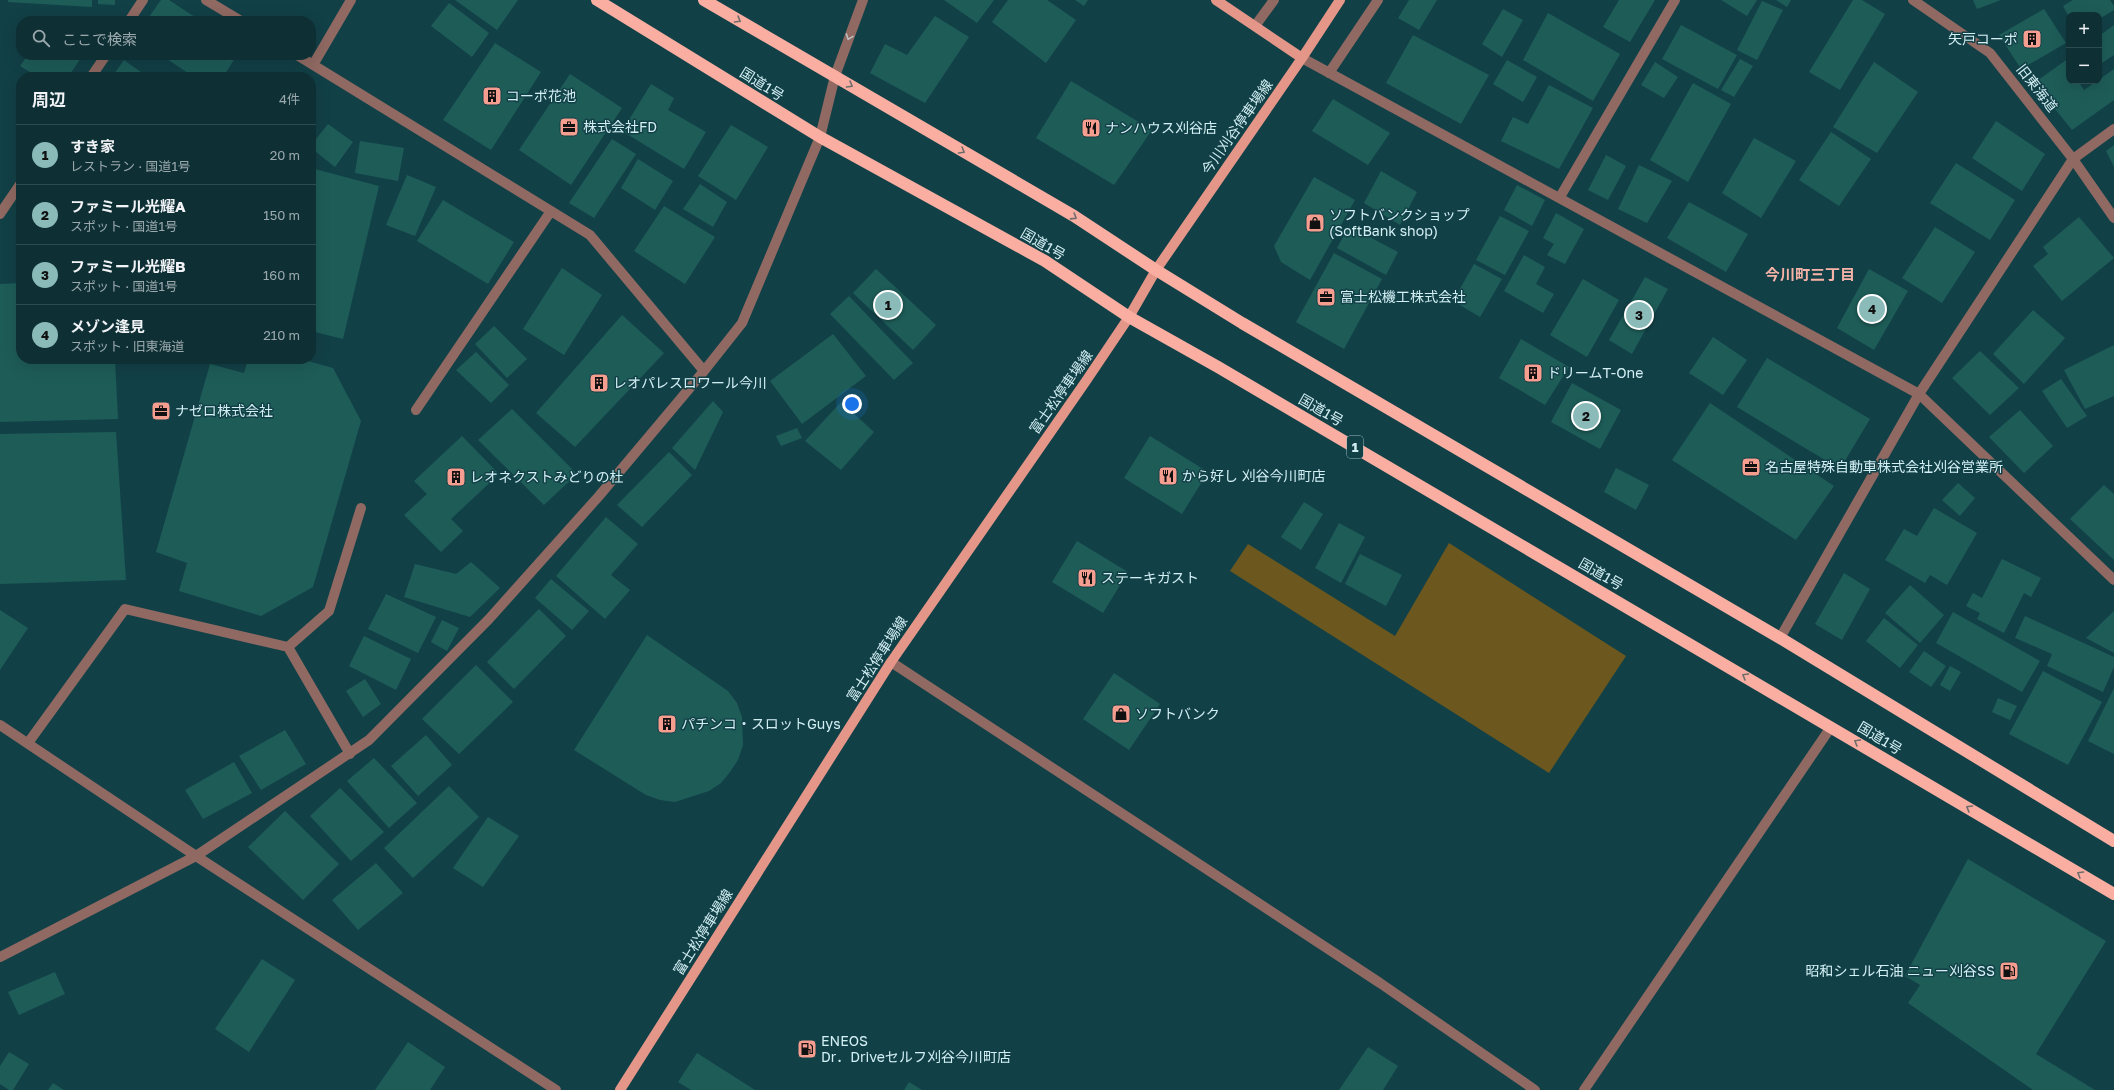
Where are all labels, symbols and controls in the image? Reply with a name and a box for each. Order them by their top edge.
map controls [2066,12,2102,84]
button: + [2066,12,2102,48]
one-way arrow [734,15,741,22]
search box [16,16,316,60]
icon: search [30,27,52,49]
building icon: 矢戸コーポ [2021,28,2043,50]
text: ここで検索 [62,30,137,48]
place label: 矢戸コーポ [1948,30,2018,47]
one-way arrow [846,33,854,40]
button: − [2066,48,2102,84]
street label: 旧東海道 [2013,60,2061,115]
street label: 国道1号 [737,63,787,104]
street label: 今川刈谷停車場線 [1198,76,1276,177]
one-way arrow [846,80,853,88]
building icon: コーポ花池 [481,85,503,107]
place label: コーポ花池 [506,87,576,104]
text: 周辺 [32,89,66,110]
text: 4件 [279,91,300,107]
office icon: 株式会社FD [558,116,580,138]
restaurant icon: ナンハウス刈谷店 [1080,117,1102,139]
place label: 株式会社FD [583,118,657,135]
place label: ナンハウス刈谷店 [1105,119,1217,136]
text: すき家 [70,137,115,155]
one-way arrow [958,146,965,153]
text: 1 [42,147,48,163]
text: 20 m [270,147,300,163]
text: レストラン · 国道1号 [70,158,191,174]
text: ファミール光耀A [70,197,186,215]
place label: ソフトバンクショップ (SoftBank shop) [1329,206,1470,239]
text: 2 [41,207,49,223]
text: 150 m [263,207,300,223]
one-way arrow [1070,212,1077,219]
shop icon: ソフトバンクショップ (SoftBank shop) [1304,212,1326,234]
text: スポット · 国道1号 [70,218,178,234]
street label: 国道1号 [1018,224,1069,263]
text: ファミール光耀B [70,257,186,275]
district label: 今川町三丁目 [1765,265,1855,283]
text: 3 [41,267,49,283]
text: 160 m [263,267,300,283]
text: スポット · 国道1号 [70,278,178,294]
office icon: 富士松機工株式会社 [1315,286,1337,308]
place label: 富士松機工株式会社 [1340,288,1466,305]
pin: 1 [875,290,901,320]
pin: 4 [1859,294,1885,324]
pin: 3 [1626,300,1652,330]
text: メゾン逢見 [70,317,145,335]
text: 4 [41,327,49,343]
text: 210 m [263,327,300,343]
text: スポット · 旧東海道 [70,338,184,354]
street label: 富士松停車場線 [1026,347,1096,437]
building icon: ドリームT-One [1522,362,1544,384]
place label: ドリームT-One [1547,364,1643,381]
building icon: レオパレスロワール今川 [588,372,610,394]
place label: レオパレスロワール今川 [613,374,767,391]
street label: 国道1号 [1296,390,1347,429]
your location [842,394,862,414]
office icon: ナゼロ株式会社 [150,400,172,422]
pin: 2 [1573,401,1599,431]
place label: ナゼロ株式会社 [175,402,273,419]
road number: 1 [1347,436,1363,458]
office icon: 名古屋特殊自動車株式会社刈谷営業所 [1740,456,1762,478]
place label: 名古屋特殊自動車株式会社刈谷営業所 [1765,458,2003,475]
restaurant icon: から好し 刈谷今川町店 [1157,465,1179,487]
building icon: レオネクストみどりの杜 [445,466,467,488]
place label: から好し 刈谷今川町店 [1182,467,1326,484]
place label: レオネクストみどりの杜 [470,468,624,485]
street label: 国道1号 [1576,554,1627,593]
restaurant icon: ステーキガスト [1076,567,1098,589]
place label: ステーキガスト [1101,569,1199,586]
street label: 富士松停車場線 [843,613,910,704]
one-way arrow [1741,673,1749,680]
shop icon: ソフトバンク [1110,703,1132,725]
place label: ソフトバンク [1135,705,1220,722]
building icon: パチンコ・スロットGuys [656,713,678,735]
place label: パチンコ・スロットGuys [681,715,841,732]
street label: 国道1号 [1855,718,1906,757]
one-way arrow [1854,739,1861,746]
one-way arrow [1966,805,1973,812]
one-way arrow [2077,871,2084,879]
street label: 富士松停車場線 [669,886,736,978]
fuel station icon: 昭和シェル石油 ニュー刈谷SS [1998,960,2020,982]
place label: 昭和シェル石油 ニュー刈谷SS [1806,962,1995,979]
place label: ENEOS Dr．Driveセルフ刈谷今川町店 [821,1032,1011,1065]
fuel station icon: ENEOS Dr．Driveセルフ刈谷今川町店 [796,1038,818,1060]

